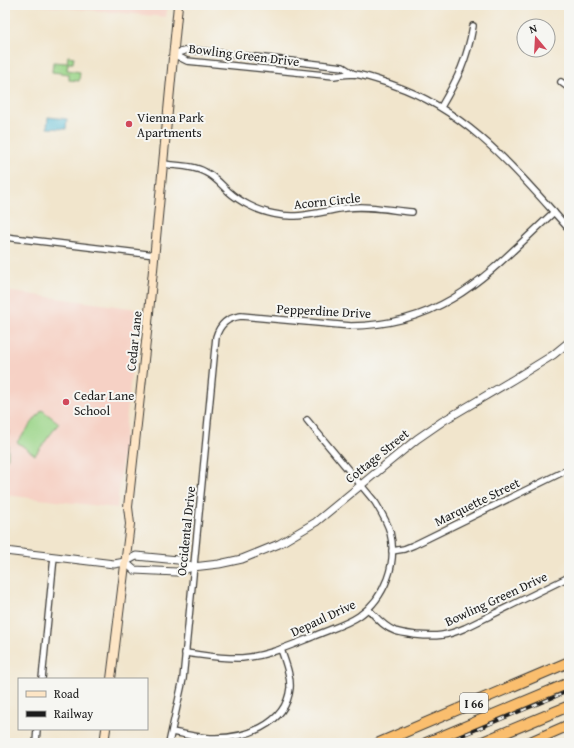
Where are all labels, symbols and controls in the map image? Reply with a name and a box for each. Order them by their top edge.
north arrow [516,18,556,58]
text: N [527,20,539,37]
street label: Bowling Green Drive [188,39,300,71]
place label: Vienna Park Apartments [137,108,204,142]
marker: Vienna Park Apartments [124,119,134,129]
street label: Acorn Circle [293,188,361,214]
street label: Pepperdine Drive [276,299,372,323]
street label: Cedar Lane [121,310,147,372]
place label: Cedar Lane School [74,386,134,420]
marker: Cedar Lane School [61,397,71,407]
street label: Cottage Street [341,424,413,488]
street label: Marquette Street [431,473,523,531]
street label: Occidental Drive [172,485,200,577]
street label: Bowling Green Drive [442,567,550,631]
street label: Depaul Drive [287,595,359,641]
legend [18,678,148,730]
text: Road [54,685,80,702]
road number: I 66 [460,693,488,713]
text: Railway [54,705,93,722]

